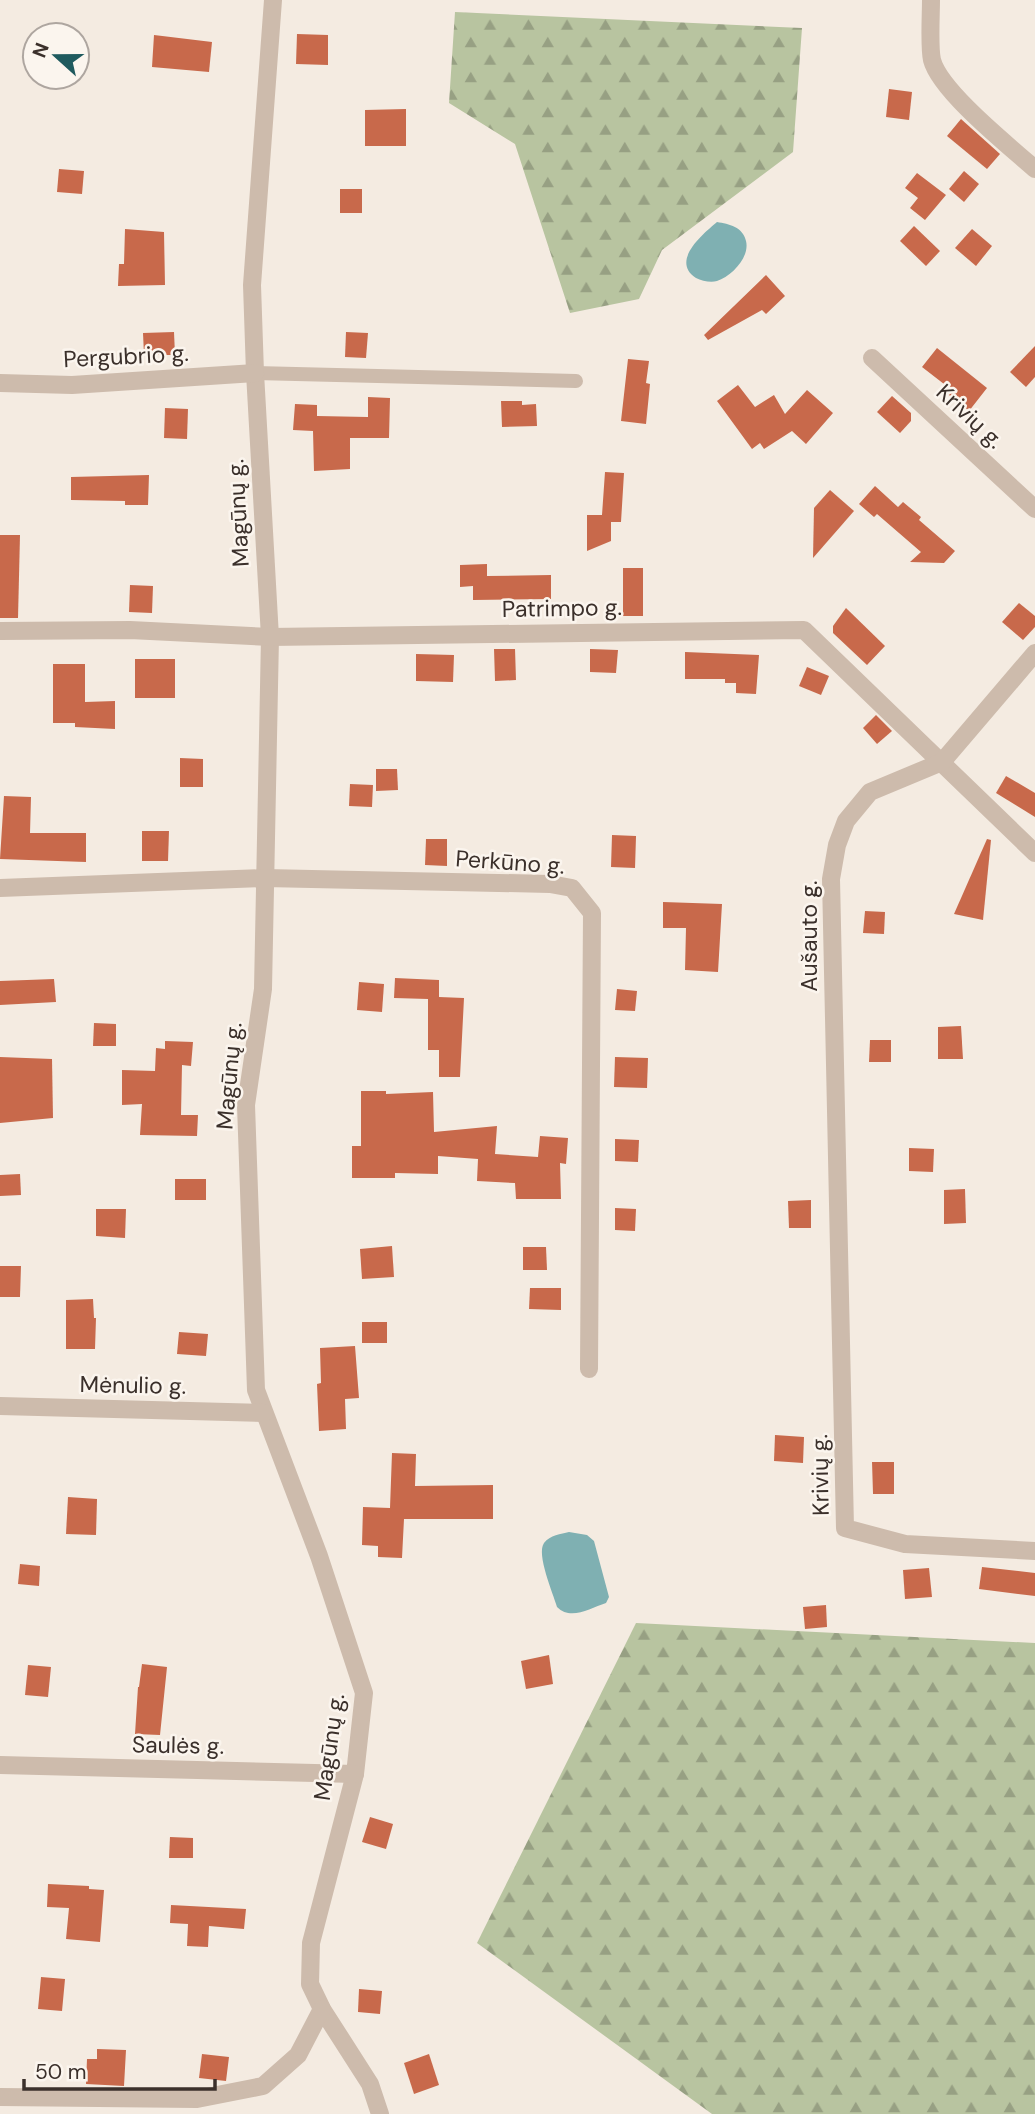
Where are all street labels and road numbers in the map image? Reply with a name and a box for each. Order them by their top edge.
street label: Pergubrio g. [63,338,189,374]
street label: Krivių g. [930,377,1010,455]
street label: Magūnų g. [220,458,256,568]
street label: Patrimpo g. [502,592,622,624]
street label: Perkūno g. [454,843,566,881]
street label: Aušauto g. [794,880,824,992]
street label: Magūnų g. [209,1021,249,1131]
street label: Mėnulio g. [79,1369,187,1401]
street label: Krivių g. [804,1434,836,1516]
street label: Magūnų g. [307,1692,351,1802]
street label: Saulės g. [132,1729,224,1761]

